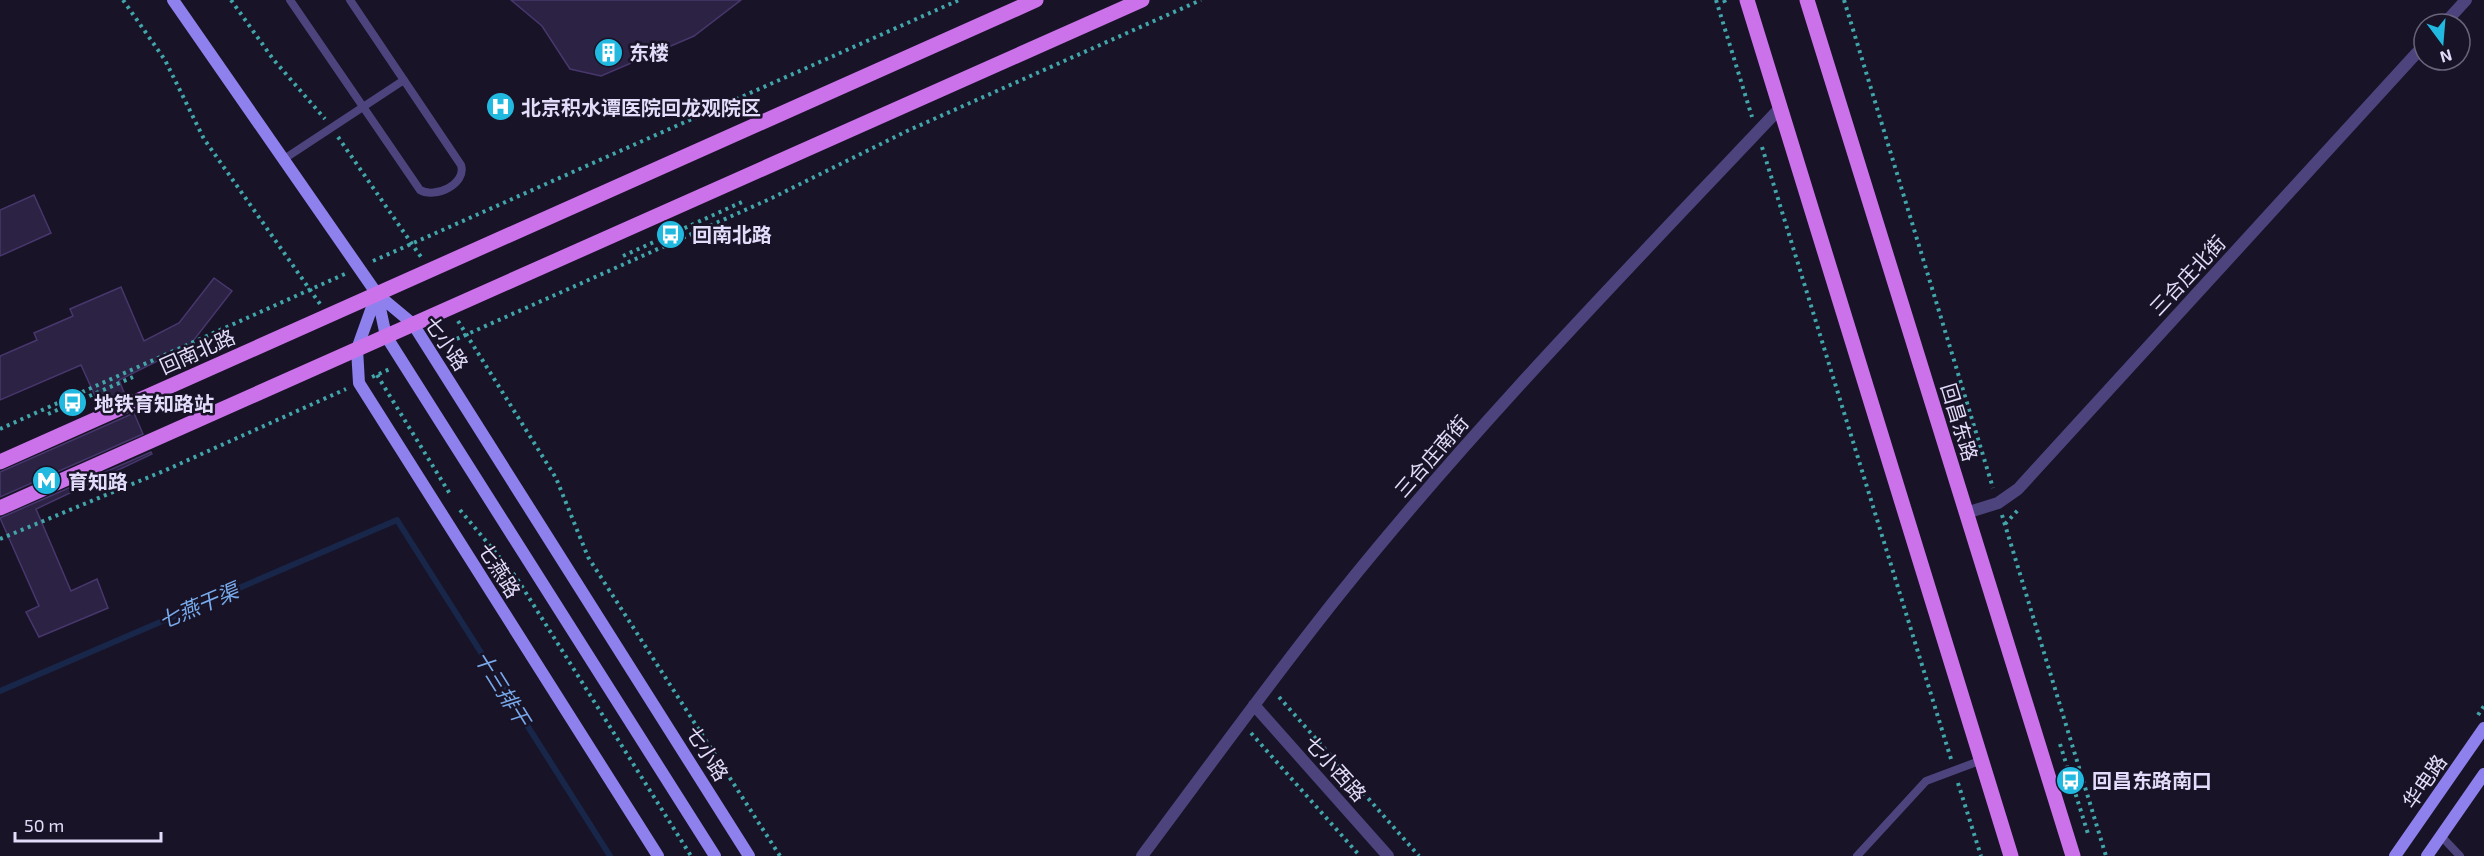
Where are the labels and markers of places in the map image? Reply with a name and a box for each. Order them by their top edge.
building icon: 东楼 [592,36,624,68]
place label: 东楼 [629,40,669,64]
hospital icon: 北京积水谭医院回龙观院区 [484,91,516,123]
place label: 北京积水谭医院回龙观院区 [521,95,761,119]
bus stop icon: 回南北路 [655,218,687,250]
place label: 回南北路 [692,222,772,246]
bus stop icon: 地铁育知路站 [57,387,89,419]
place label: 地铁育知路站 [94,391,214,415]
metro station icon: 育知路 [31,465,63,497]
place label: 育知路 [68,469,128,493]
bus stop icon: 回昌东路南口 [2055,764,2087,796]
place label: 回昌东路南口 [2092,768,2212,792]

